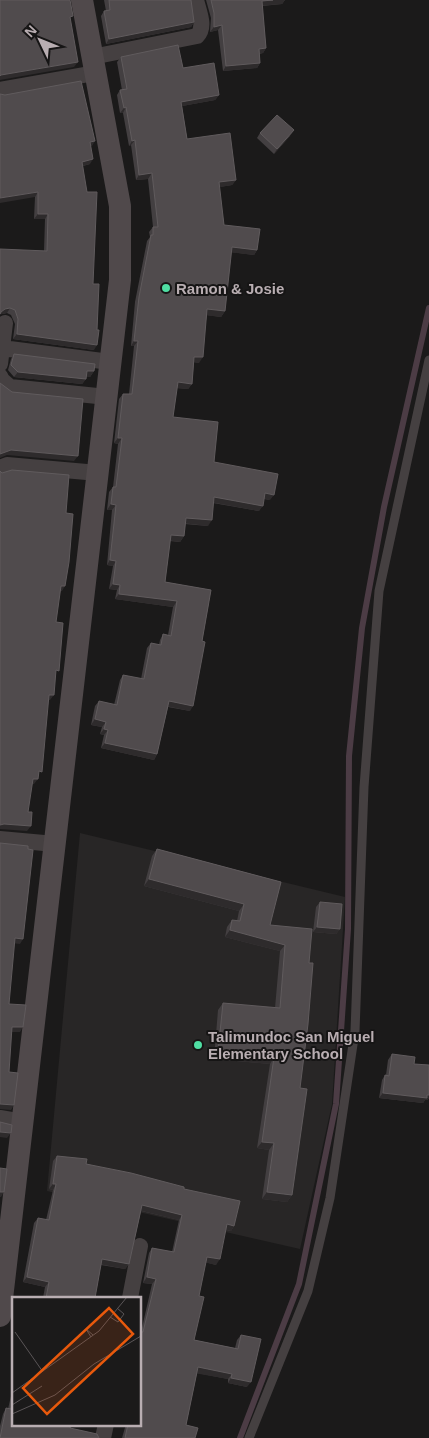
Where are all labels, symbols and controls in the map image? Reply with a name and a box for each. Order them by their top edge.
north arrow [15,15,65,65]
text: N [21,22,40,40]
place label: Ramon & Josie [176,280,284,297]
marker: Ramon & Josie [160,282,172,294]
place label: Talimundoc San Miguel Elementary School [208,1028,374,1062]
marker: Talimundoc San Miguel Elementary School [192,1039,204,1051]
inset map [12,1297,141,1426]

